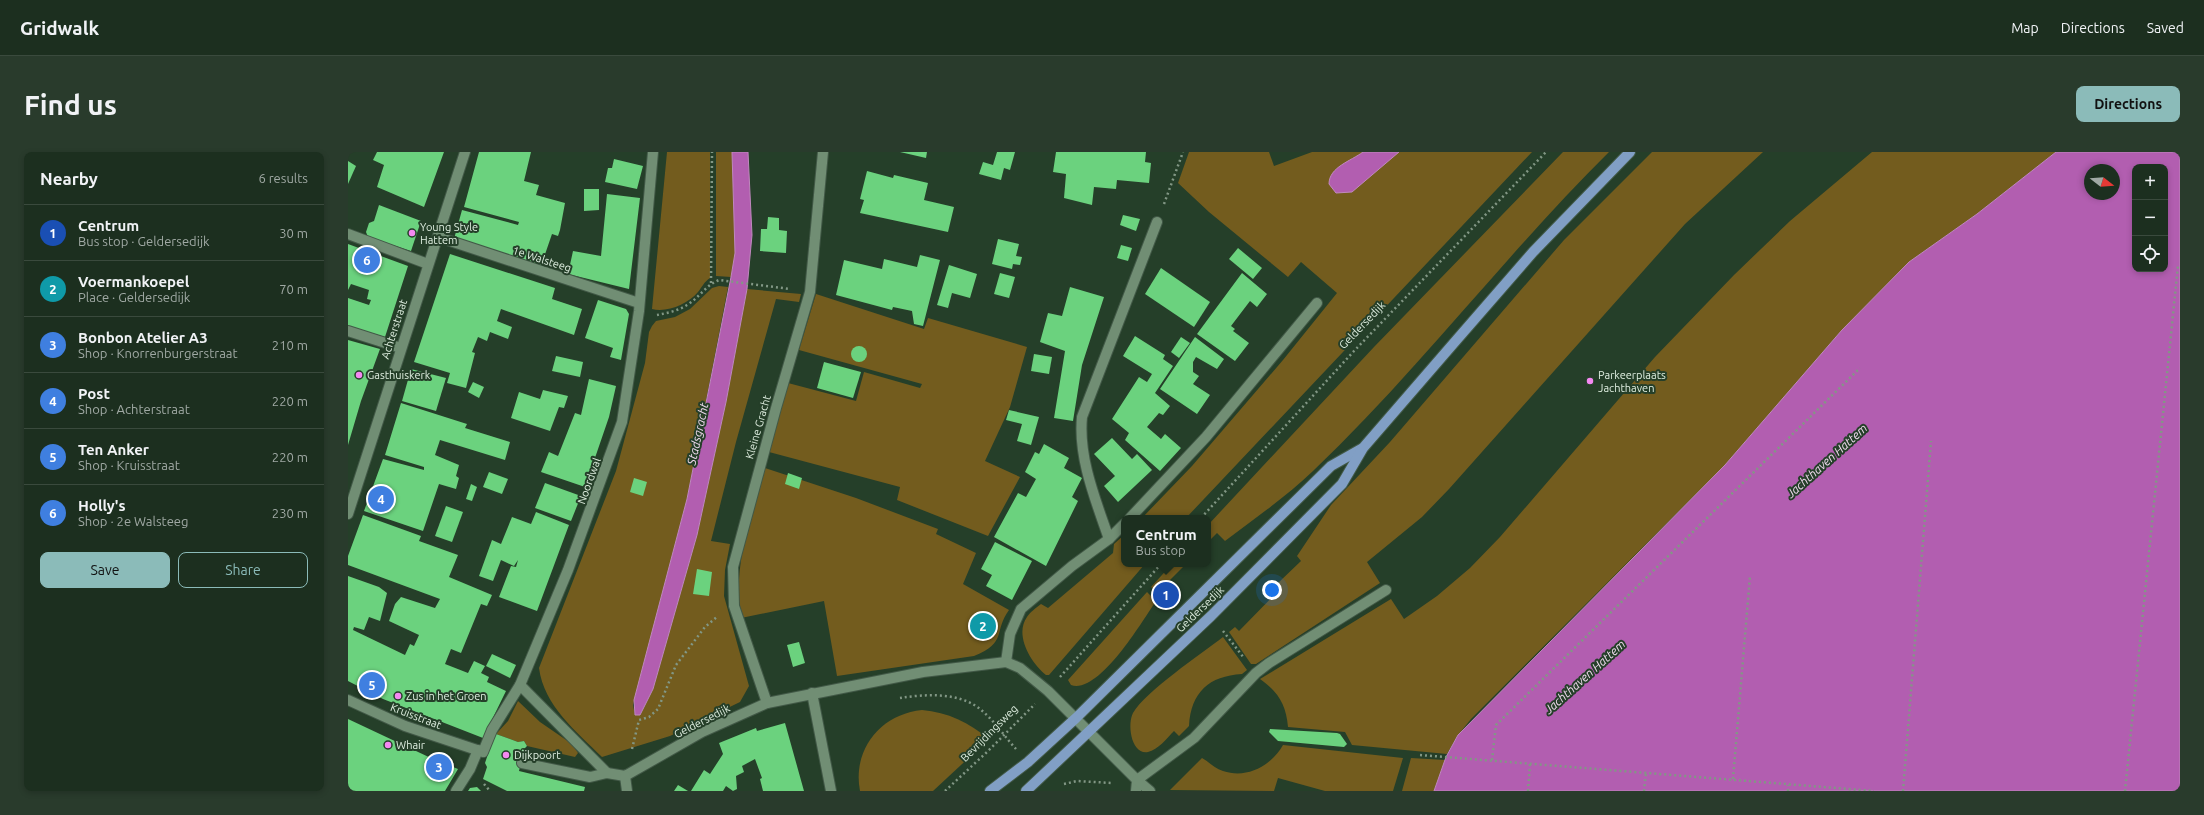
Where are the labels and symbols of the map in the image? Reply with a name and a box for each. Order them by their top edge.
north arrow [2084,164,2120,200]
place label: Young Style Hattem [420,221,478,246]
marker: Young Style Hattem [407,228,417,238]
street label: 1e Walsteeg [511,244,573,274]
pin: 6 [354,245,380,275]
street label: Achterstraat [379,297,409,360]
street label: Geldersedijk [1336,299,1388,351]
place label: Gasthuiskerk [367,369,431,381]
place label: Parkeerplaats Jachthaven [1598,369,1666,394]
marker: Gasthuiskerk [354,370,364,380]
marker: Parkeerplaats Jachthaven [1585,376,1595,386]
street label: Kleine Gracht [743,393,773,460]
water label: Stadsgracht [684,401,711,467]
water label: Jachthaven Hattem [1783,421,1869,501]
street label: Noordwal [575,456,603,506]
pin: 4 [368,484,394,514]
pin: 1 [1153,580,1179,610]
your location [1262,580,1282,600]
street label: Geldersedijk [1174,583,1226,635]
pin: 2 [970,611,996,641]
water label: Jachthaven Hattem [1541,637,1627,717]
pin: 5 [359,670,385,700]
place label: Zus in het Groen [406,690,487,702]
marker: Zus in het Groen [393,691,403,701]
street label: Kruisstraat [389,701,444,731]
street label: Geldersedijk [672,702,732,740]
street label: Bevrijdingsweg [958,702,1020,764]
place label: Whair [396,739,426,751]
marker: Whair [383,740,393,750]
place label: Dijkpoort [514,749,561,761]
marker: Dijkpoort [501,750,511,760]
pin: 3 [426,752,452,782]

